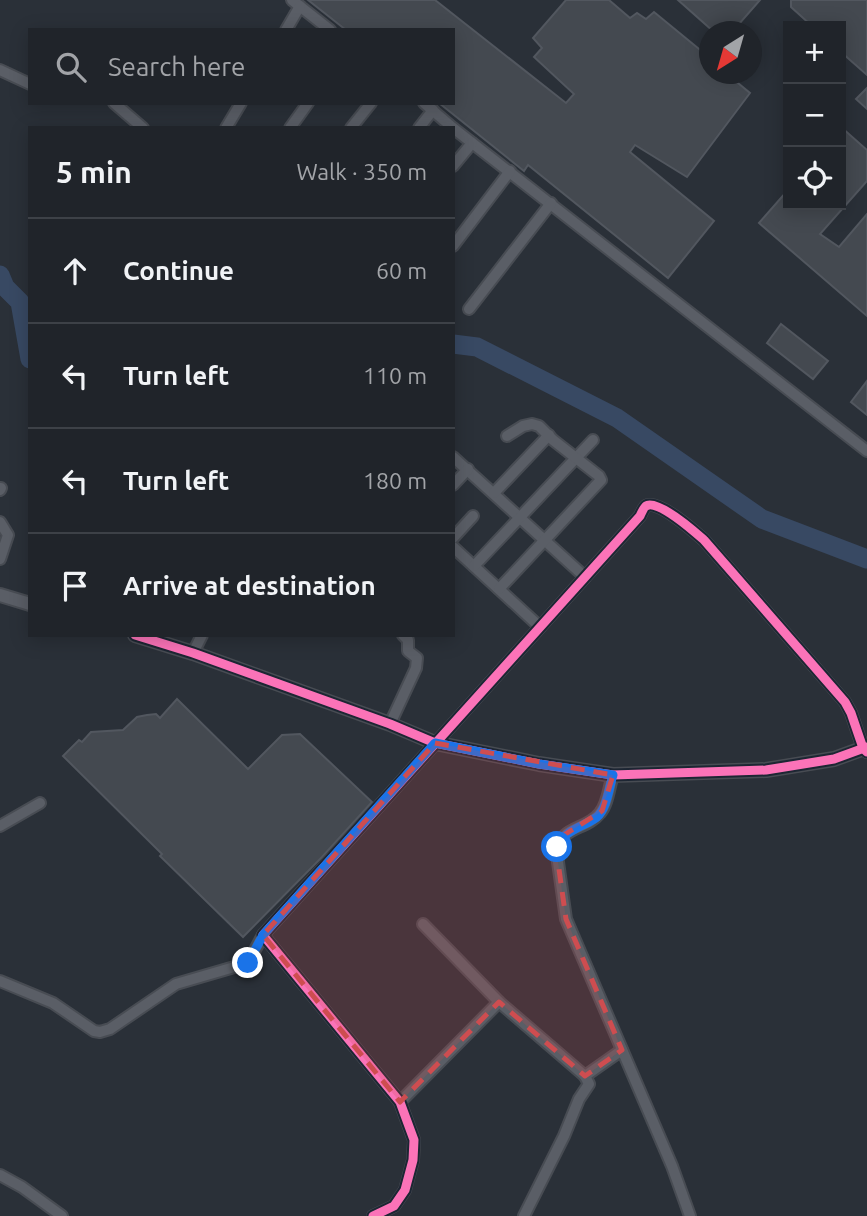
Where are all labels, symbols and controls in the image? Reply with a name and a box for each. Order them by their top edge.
north arrow [699,21,762,84]
map controls [783,21,846,210]
button: + [783,21,846,84]
search box [28,28,455,105]
icon: search [52,48,90,86]
text: Search here [108,52,245,81]
button: − [783,84,846,147]
button: locate [783,147,846,210]
text: 5 min [56,155,132,189]
text: Walk · 350 m [296,159,427,184]
icon: ahead [56,252,94,290]
text: Continue [123,256,234,285]
text: 60 m [376,258,427,283]
icon: left [56,357,94,395]
text: Turn left [123,361,229,390]
text: 110 m [363,363,427,388]
icon: left [56,462,94,500]
text: Turn left [123,466,229,495]
text: 180 m [363,468,427,493]
icon: arrive [56,567,94,605]
text: Arrive at destination [123,571,376,600]
route start [541,831,572,862]
route end [232,947,263,978]

